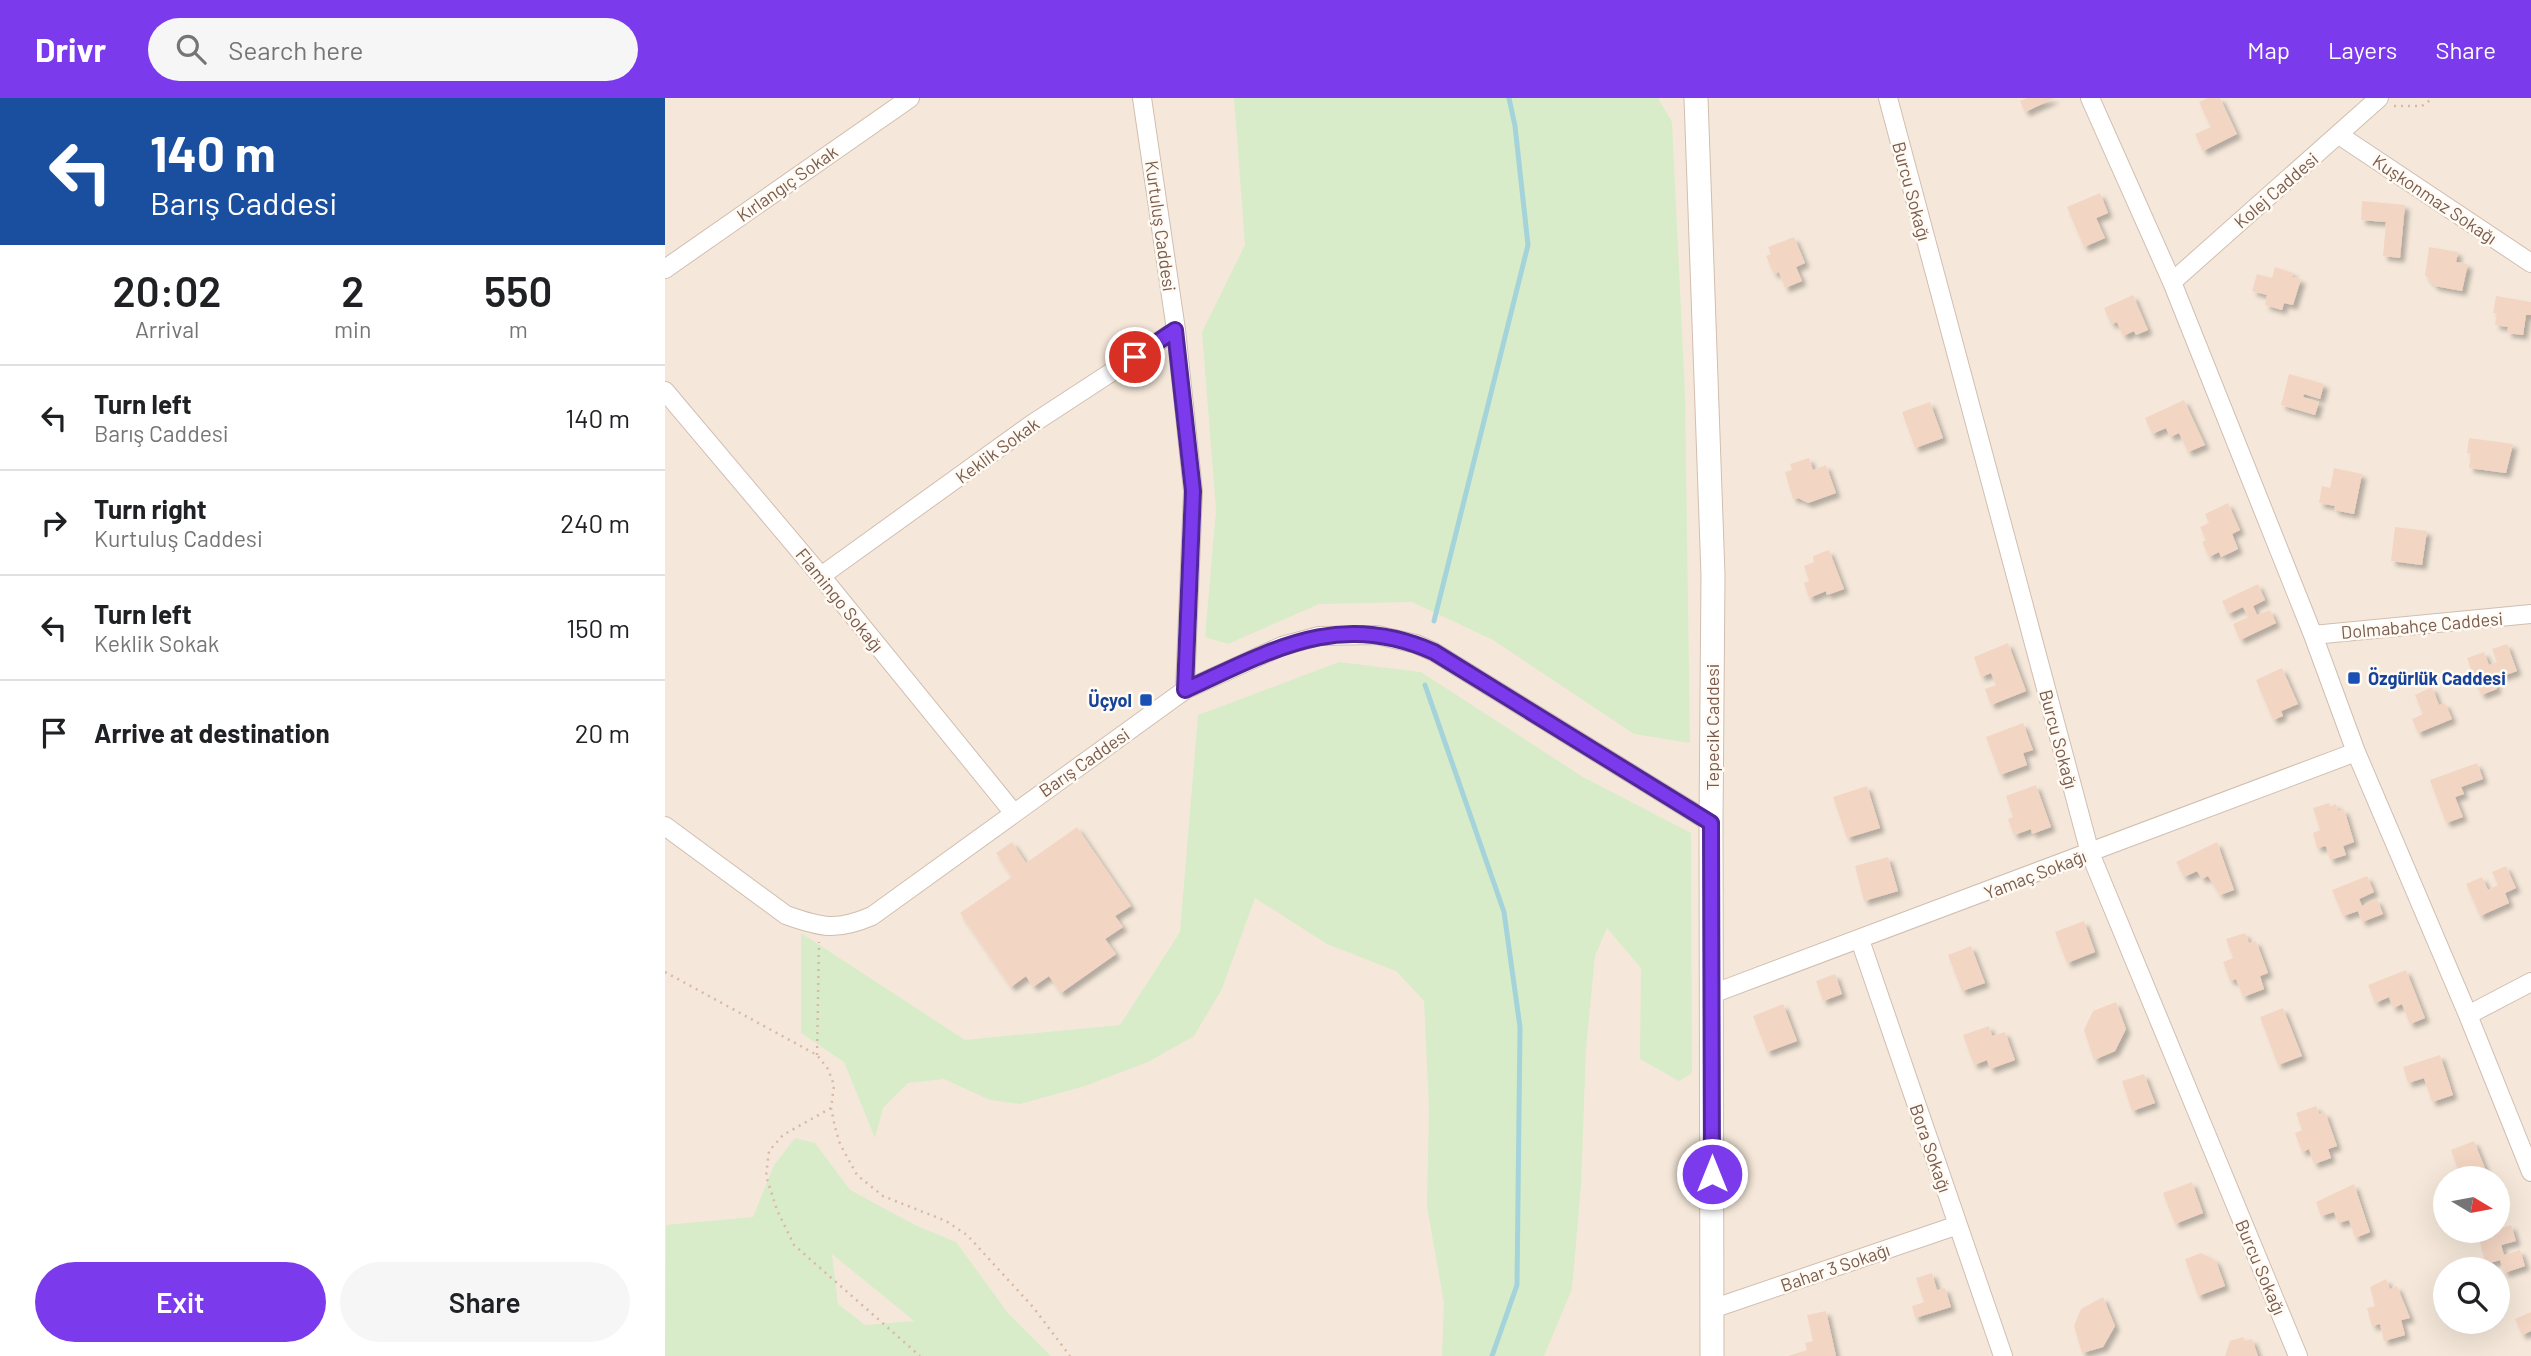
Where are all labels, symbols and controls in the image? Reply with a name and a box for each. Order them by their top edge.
search box [148,18,638,81]
text: Drivr [35,29,106,69]
icon: search [172,30,210,68]
text: Search here [228,34,363,65]
text: Map [2247,35,2290,64]
text: Layers [2328,35,2397,64]
text: Share [2435,35,2496,64]
text: 140 m [150,123,276,182]
icon: left [35,126,126,217]
street label: Burcu Sokağı [1888,139,1936,243]
street label: Kırlangıç Sokak [732,140,842,226]
street label: Kolej Caddesi [2229,147,2323,233]
street label: Kuşkonmaz Sokağı [2369,149,2501,249]
street label: Kurtuluş Caddesi [1141,159,1181,293]
text: Barış Caddesi [150,183,337,221]
text: 20:02 [113,265,222,315]
text: 2 [341,265,364,315]
text: 550 [484,265,552,315]
text: Arrival [135,315,199,343]
text: min [334,315,371,343]
text: m [509,315,528,343]
pin [1105,327,1165,387]
icon: arrive [1116,338,1154,376]
text: Turn left [94,388,192,419]
icon: left [35,399,73,437]
text: 140 m [565,402,630,433]
street label: Keklik Sokak [951,412,1043,488]
text: Barış Caddesi [94,419,229,447]
text: Turn right [94,493,207,524]
icon: right [35,504,73,542]
text: 240 m [560,507,630,538]
text: Kurtuluş Caddesi [94,524,263,552]
street label: Flamingo Sokağı [791,543,889,657]
text: Turn left [94,598,192,629]
street label: Dolmabahçe Caddesi [2340,607,2504,643]
icon: left [35,609,73,647]
text: 150 m [566,612,630,643]
text: Keklik Sokak [94,629,219,657]
street label: Tepecik Caddesi [1701,664,1723,790]
place label: Özgürlük Caddesi [2368,667,2506,689]
marker: Özgürlük Caddesi [2346,670,2362,686]
street label: Burcu Sokağı [2035,687,2083,791]
place label: Üçyol [1088,689,1132,711]
marker: Üçyol [1138,692,1154,708]
icon: arrive [35,714,73,752]
text: Arrive at destination [94,717,330,748]
text: 20 m [575,717,630,748]
street label: Barış Caddesi [1035,723,1133,801]
street label: Yamaç Sokağı [1981,844,2089,904]
street label: Bora Sokağı [1906,1101,1956,1195]
position arrow [1675,1137,1749,1211]
north arrow [2433,1166,2509,1242]
map controls [2433,1166,2510,1334]
street label: Burcu Sokağı [2231,1216,2291,1318]
street label: Bahar 3 Sokağı [1777,1238,1893,1296]
button: search [2433,1257,2510,1334]
button: Exit [35,1262,326,1342]
button: Share [340,1262,630,1342]

